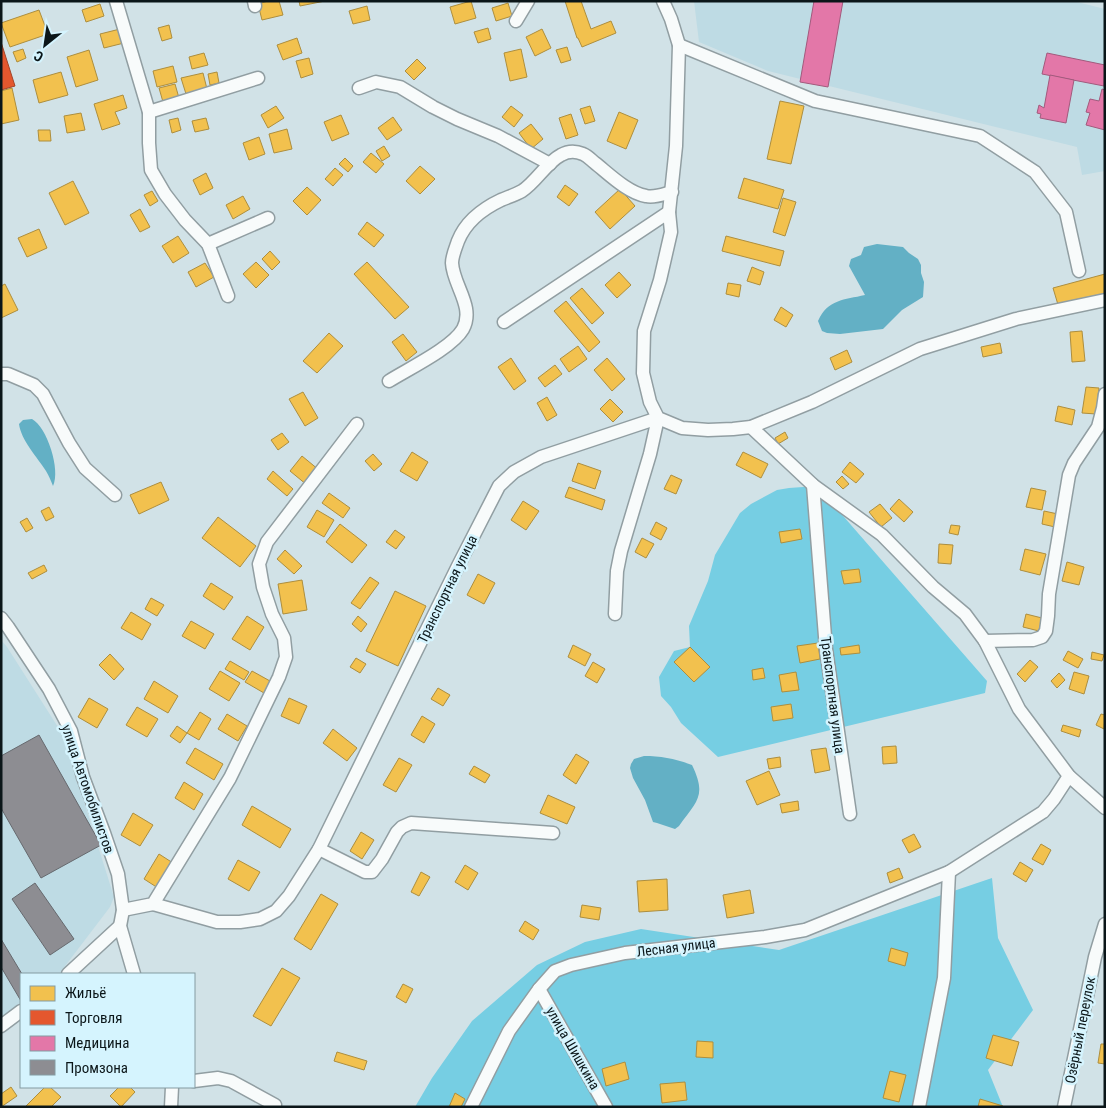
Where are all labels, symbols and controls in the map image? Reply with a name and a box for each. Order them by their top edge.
north arrow [20,20,70,70]
text: С [31,47,46,65]
street label: Транспортная улица [414,533,480,645]
street label: Транспортная улица [818,636,848,754]
street label: улица Автомобилистов [58,722,118,856]
street label: Лесная улица [636,934,716,960]
legend [20,973,195,1088]
street label: Озёрный переулок [1062,975,1098,1085]
text: Жильё [65,984,106,1002]
street label: улица Шишкина [543,1004,603,1092]
text: Торговля [65,1009,122,1027]
text: Медицина [65,1034,129,1052]
text: Промзона [65,1059,128,1077]

